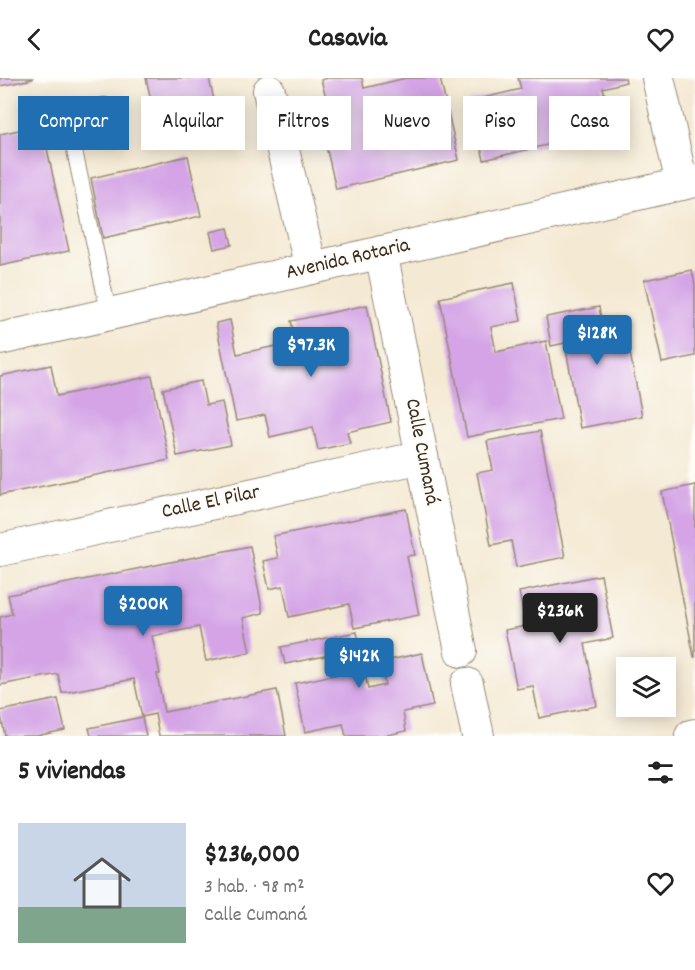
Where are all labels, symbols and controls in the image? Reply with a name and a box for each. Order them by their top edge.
text: Casavia [308,20,387,59]
icon: back [18,23,51,56]
icon: heart [644,23,677,56]
chip: Comprar [18,96,129,150]
chip: Alquilar [141,96,245,150]
chip: Filtros [257,96,351,150]
chip: Nuevo [363,96,451,150]
chip: Piso [463,96,537,150]
chip: Casa [549,96,630,150]
street label: Avenida Rotaria [283,231,414,289]
pin: $128K [555,315,639,366]
text: $128K [577,320,617,348]
pin: $97.3K [262,327,360,378]
text: $97.3K [287,332,335,360]
street label: Calle Cumaná [396,396,446,508]
street label: Calle El Pilar [159,478,263,528]
pin: $200K [101,586,185,637]
text: $200K [118,591,168,619]
pin: $236K [518,593,602,644]
text: $236K [537,598,583,626]
pin: $142K [317,638,401,689]
text: $142K [339,643,379,671]
map controls [616,657,676,717]
button: layers [616,657,676,717]
text: 5 viviendas [18,754,126,791]
icon: filters [644,756,677,789]
text: $236,000 [204,837,300,874]
icon: home [66,847,138,919]
icon: heart [644,867,677,900]
text: 3 hab. · 98 m² [204,874,305,902]
text: Calle Cumaná [204,902,307,930]

